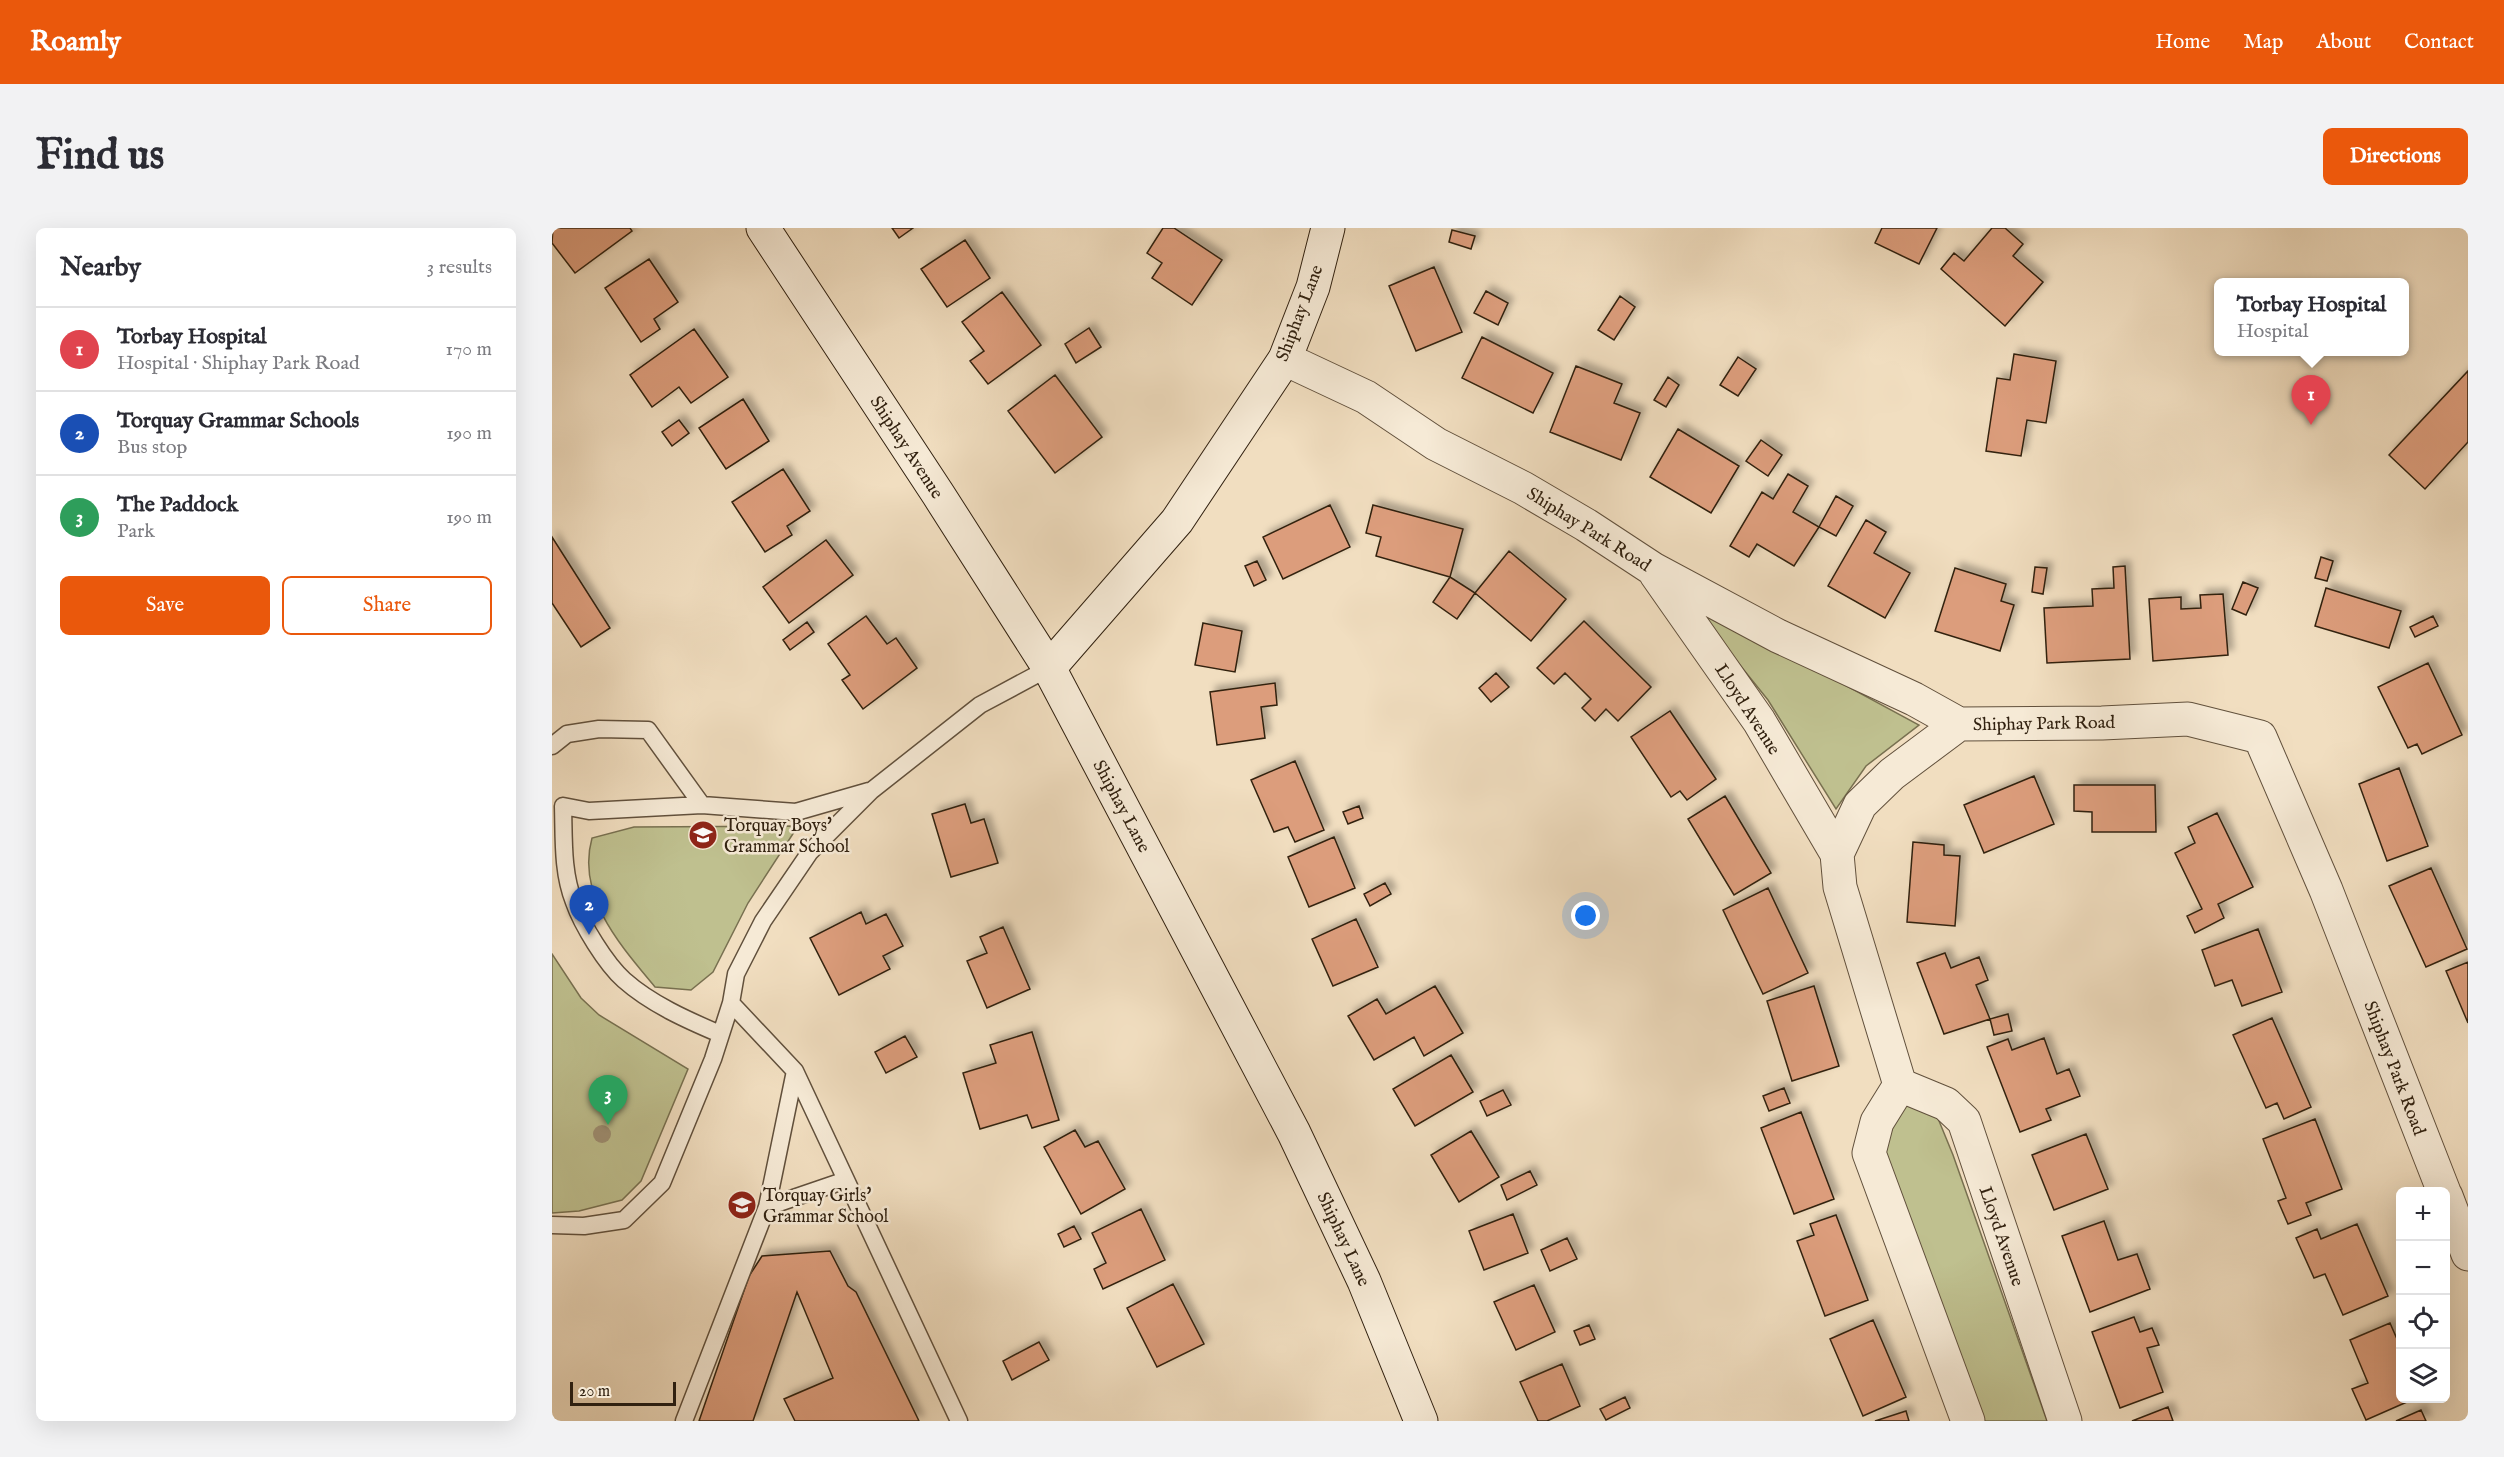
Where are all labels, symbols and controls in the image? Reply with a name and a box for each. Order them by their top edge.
text: Roamly [30,25,121,60]
text: Home [2155,29,2210,56]
text: Map [2243,29,2283,56]
text: About [2316,29,2371,56]
text: Contact [2404,29,2474,56]
button: Directions [2323,128,2468,185]
text: Find us [36,130,164,183]
text: Nearby [60,251,141,284]
text: 3 results [427,255,492,280]
street label: Shiphay Lane [1271,262,1329,365]
popup [2214,278,2409,356]
text: Torbay Hospital [2237,291,2386,319]
text: Hospital [2237,319,2308,344]
text: Torbay Hospital [117,323,267,351]
text: 1 [76,337,83,362]
text: 170 m [446,337,492,362]
text: Hospital · Shiphay Park Road [117,351,360,376]
pin: 1 [2292,376,2330,425]
street label: Shiphay Avenue [864,392,948,504]
text: Torquay Grammar Schools [117,407,359,435]
text: 2 [75,421,84,446]
text: 190 m [446,421,492,446]
text: Bus stop [117,435,187,460]
street label: Shiphay Park Road [1522,483,1655,578]
text: The Paddock [117,491,238,519]
text: 3 [76,505,83,530]
text: 190 m [446,505,492,530]
text: Park [117,519,155,544]
button: Save [60,576,270,635]
button: Share [282,576,492,635]
street label: Lloyd Avenue [1709,660,1785,760]
street label: Shiphay Park Road [1973,712,2116,737]
street label: Shiphay Lane [1087,756,1155,857]
place label: Torquay Boys' Grammar School [724,815,850,859]
school or university icon: Torquay Boys' Grammar School [687,819,719,851]
pin: 2 [570,886,609,935]
your location [1571,901,1600,930]
street label: Shiphay Park Road [2357,998,2430,1139]
pin: 3 [588,1076,628,1125]
street label: Lloyd Avenue [1973,1183,2028,1289]
place label: Torquay Girls' Grammar School [763,1185,889,1229]
map controls [2396,1187,2450,1403]
button: + [2396,1187,2450,1241]
school or university icon: Torquay Girls' Grammar School [726,1189,758,1221]
street label: Shiphay Lane [1311,1189,1375,1291]
button: − [2396,1241,2450,1295]
button: locate [2396,1295,2450,1349]
button: layers [2396,1349,2450,1403]
scale bar [570,1379,676,1406]
text: 20 m [579,1382,610,1402]

